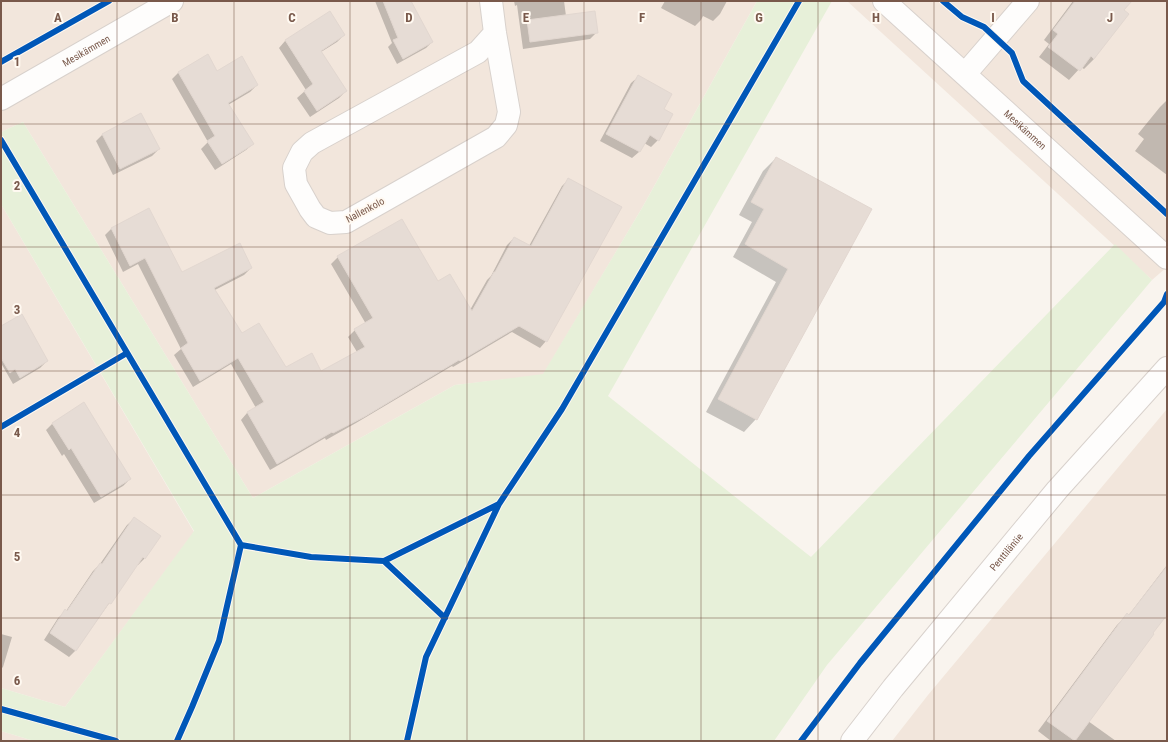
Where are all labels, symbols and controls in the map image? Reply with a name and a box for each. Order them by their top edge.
text: A [54,10,62,25]
text: B [171,10,179,25]
text: C [288,10,296,25]
text: D [405,10,413,25]
text: E [523,10,530,25]
text: F [639,10,645,25]
text: G [755,10,763,25]
text: H [872,10,880,25]
text: I [991,10,995,25]
text: J [1107,10,1113,25]
street label: Mesikämmen [60,32,112,68]
text: 1 [14,54,20,69]
street label: Mesikämmen [1002,108,1049,151]
text: 2 [14,178,21,193]
street label: Nallenkolo [344,195,386,225]
text: 3 [14,302,20,317]
text: 4 [14,425,21,440]
street label: Penttiläntie [987,531,1025,573]
text: 5 [14,549,21,564]
text: 6 [14,673,21,688]

